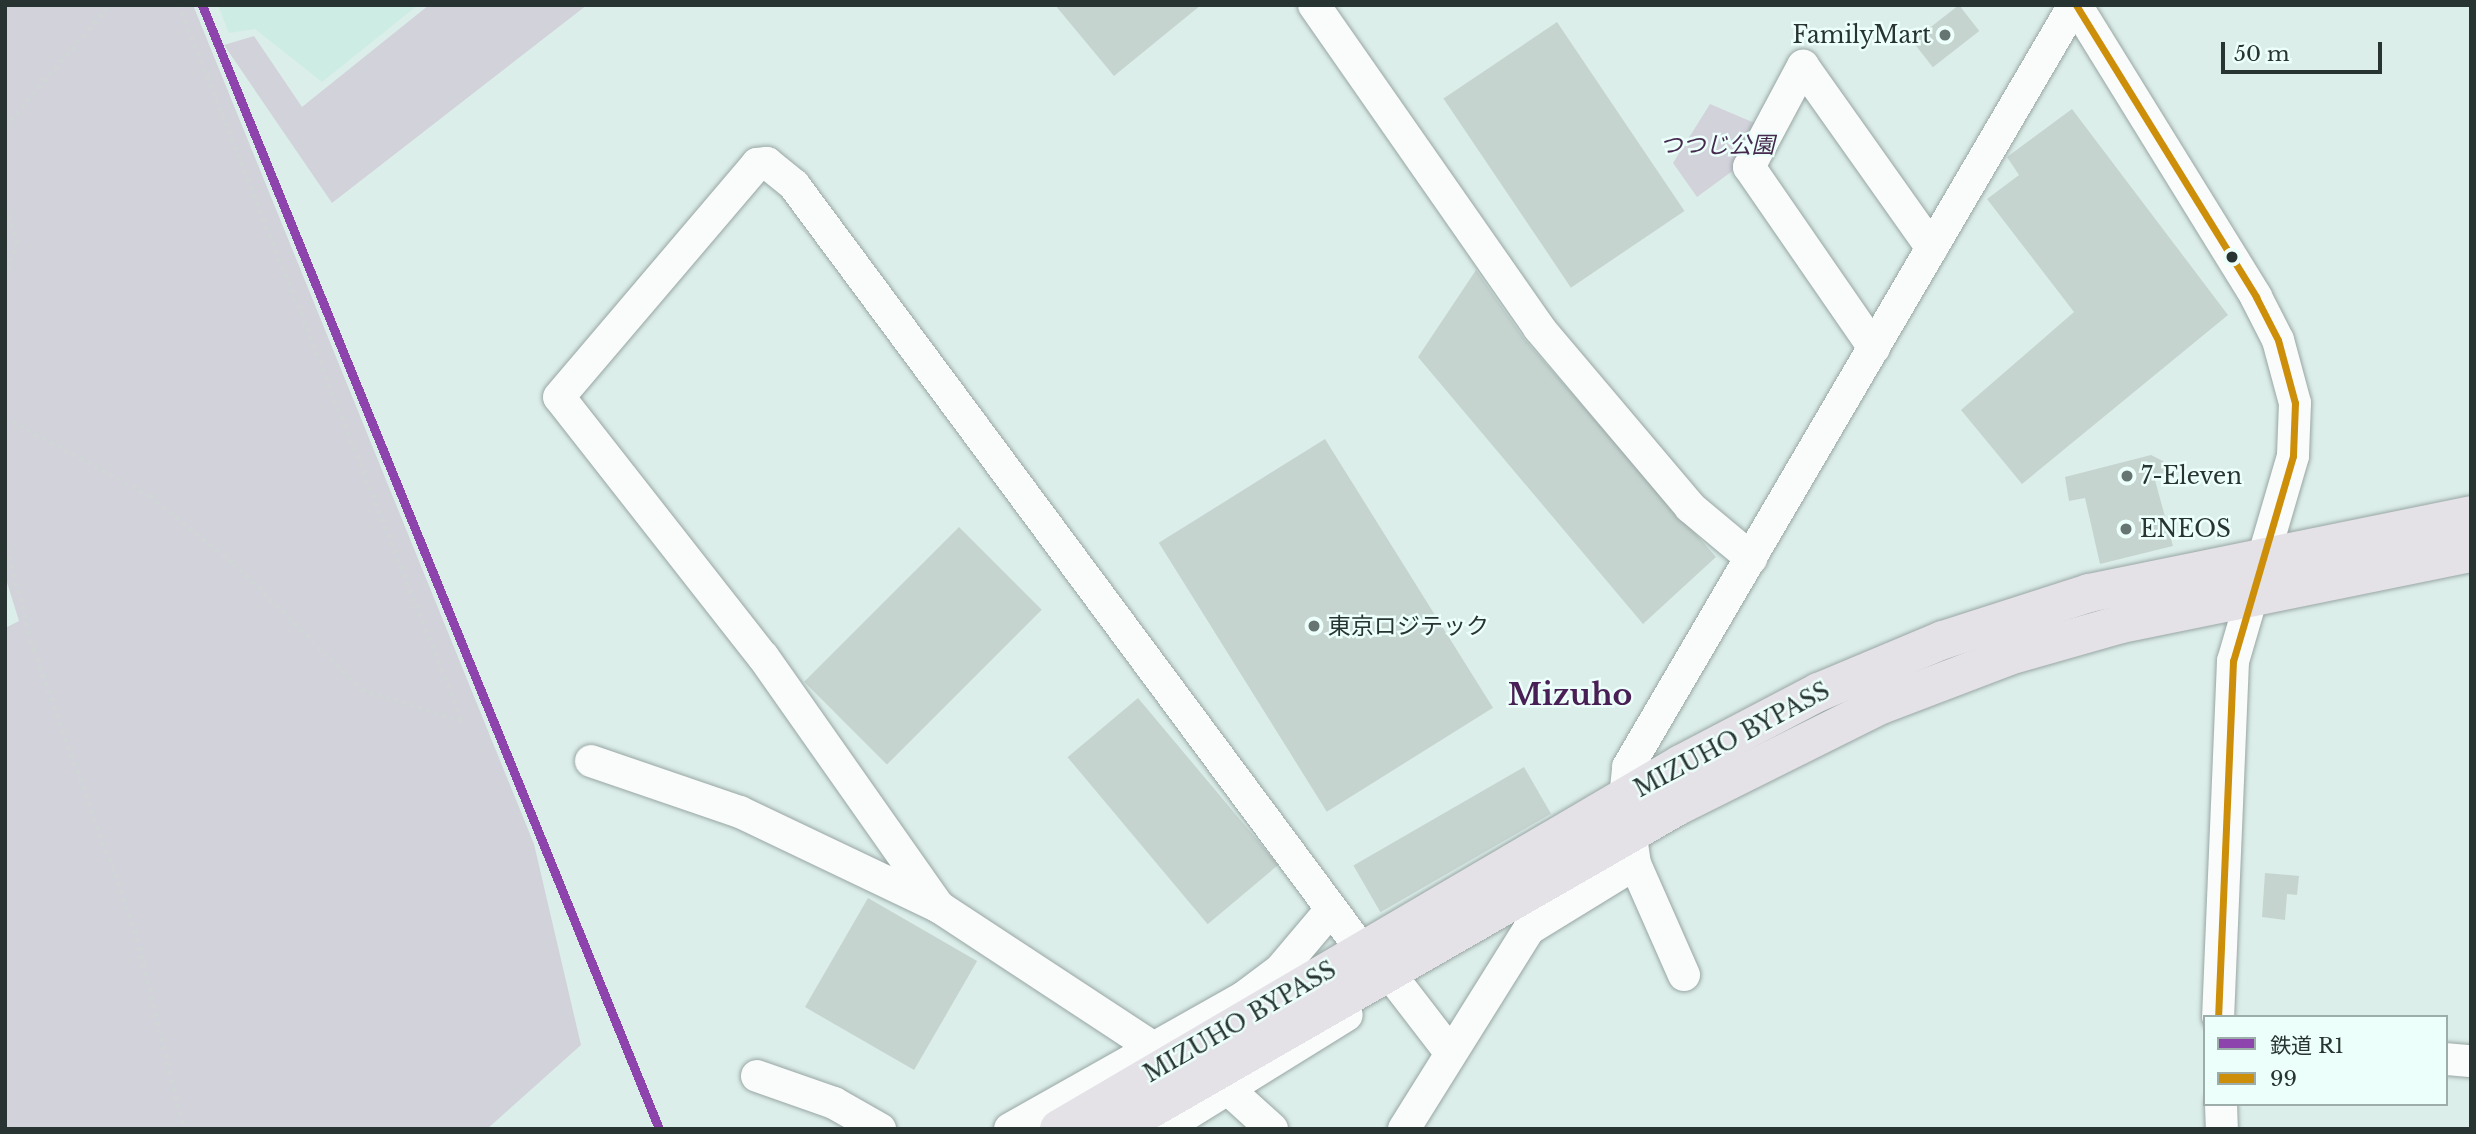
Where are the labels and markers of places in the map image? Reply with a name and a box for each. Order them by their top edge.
place label: FamilyMart [1792,21,1931,49]
marker: FamilyMart [1937,27,1953,43]
unlabelled marker [2225,250,2239,264]
place label: 7-Eleven [2141,462,2242,490]
marker: 7-Eleven [2119,468,2135,484]
place label: ENEOS [2140,515,2231,543]
marker: ENEOS [2118,521,2134,537]
place label: 東京ロジテック [1328,612,1489,640]
marker: 東京ロジテック [1306,618,1322,634]

